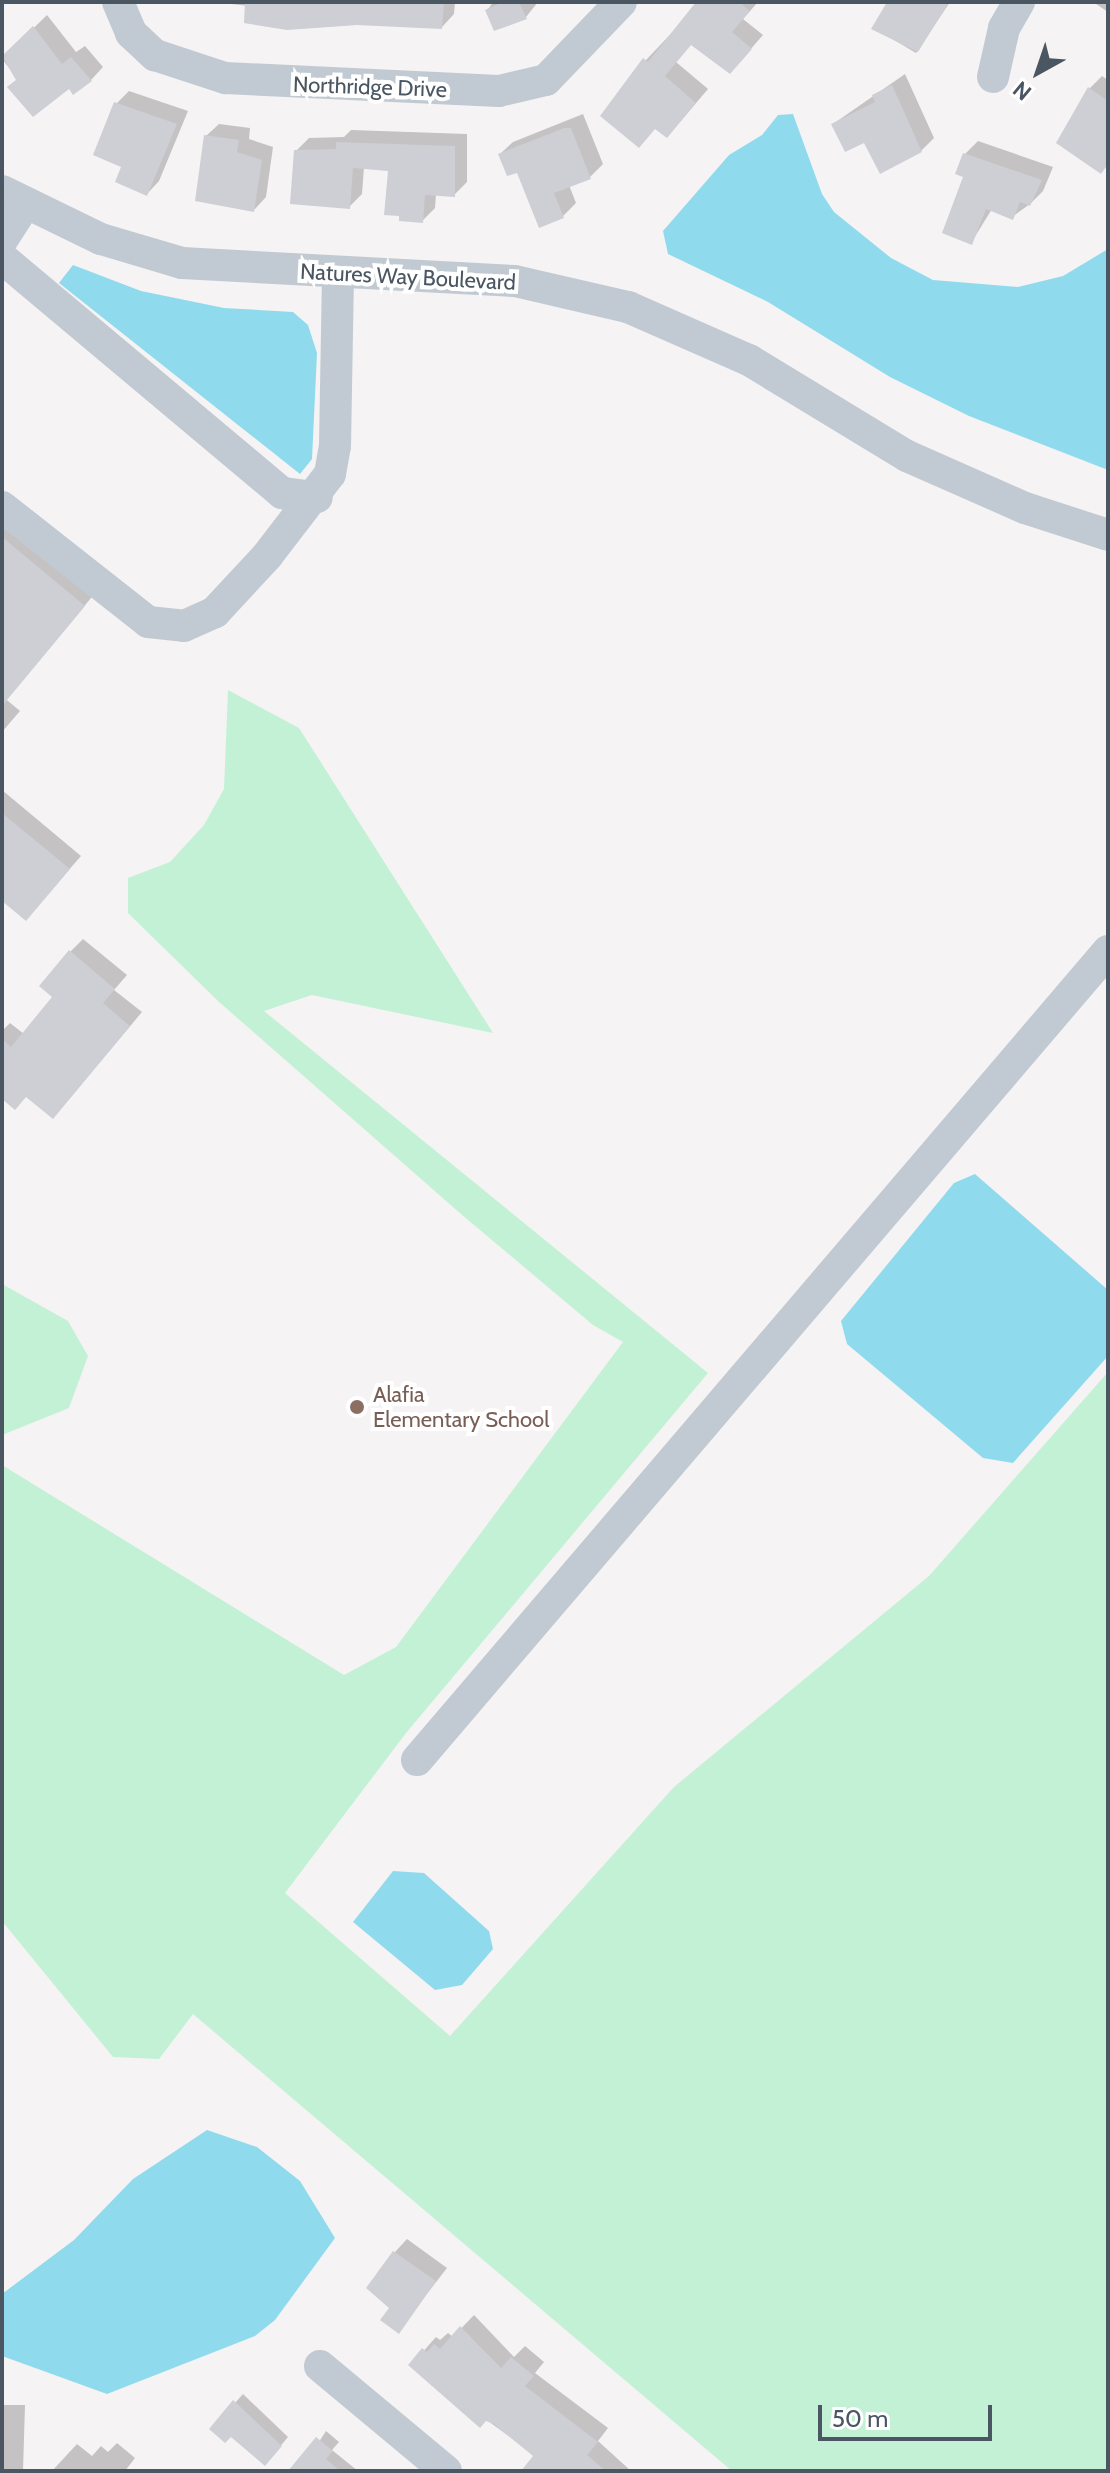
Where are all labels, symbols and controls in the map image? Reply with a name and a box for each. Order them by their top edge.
north arrow [998,32,1078,112]
street label: Northridge Drive [293,71,447,103]
text: N [1008,75,1037,106]
street label: Natures Way Boulevard [300,258,516,296]
place label: Alafia Elementary School [373,1381,549,1432]
marker: Alafia Elementary School [348,1398,366,1416]
scale bar [822,2389,996,2439]
text: 50 m [832,2404,888,2433]

